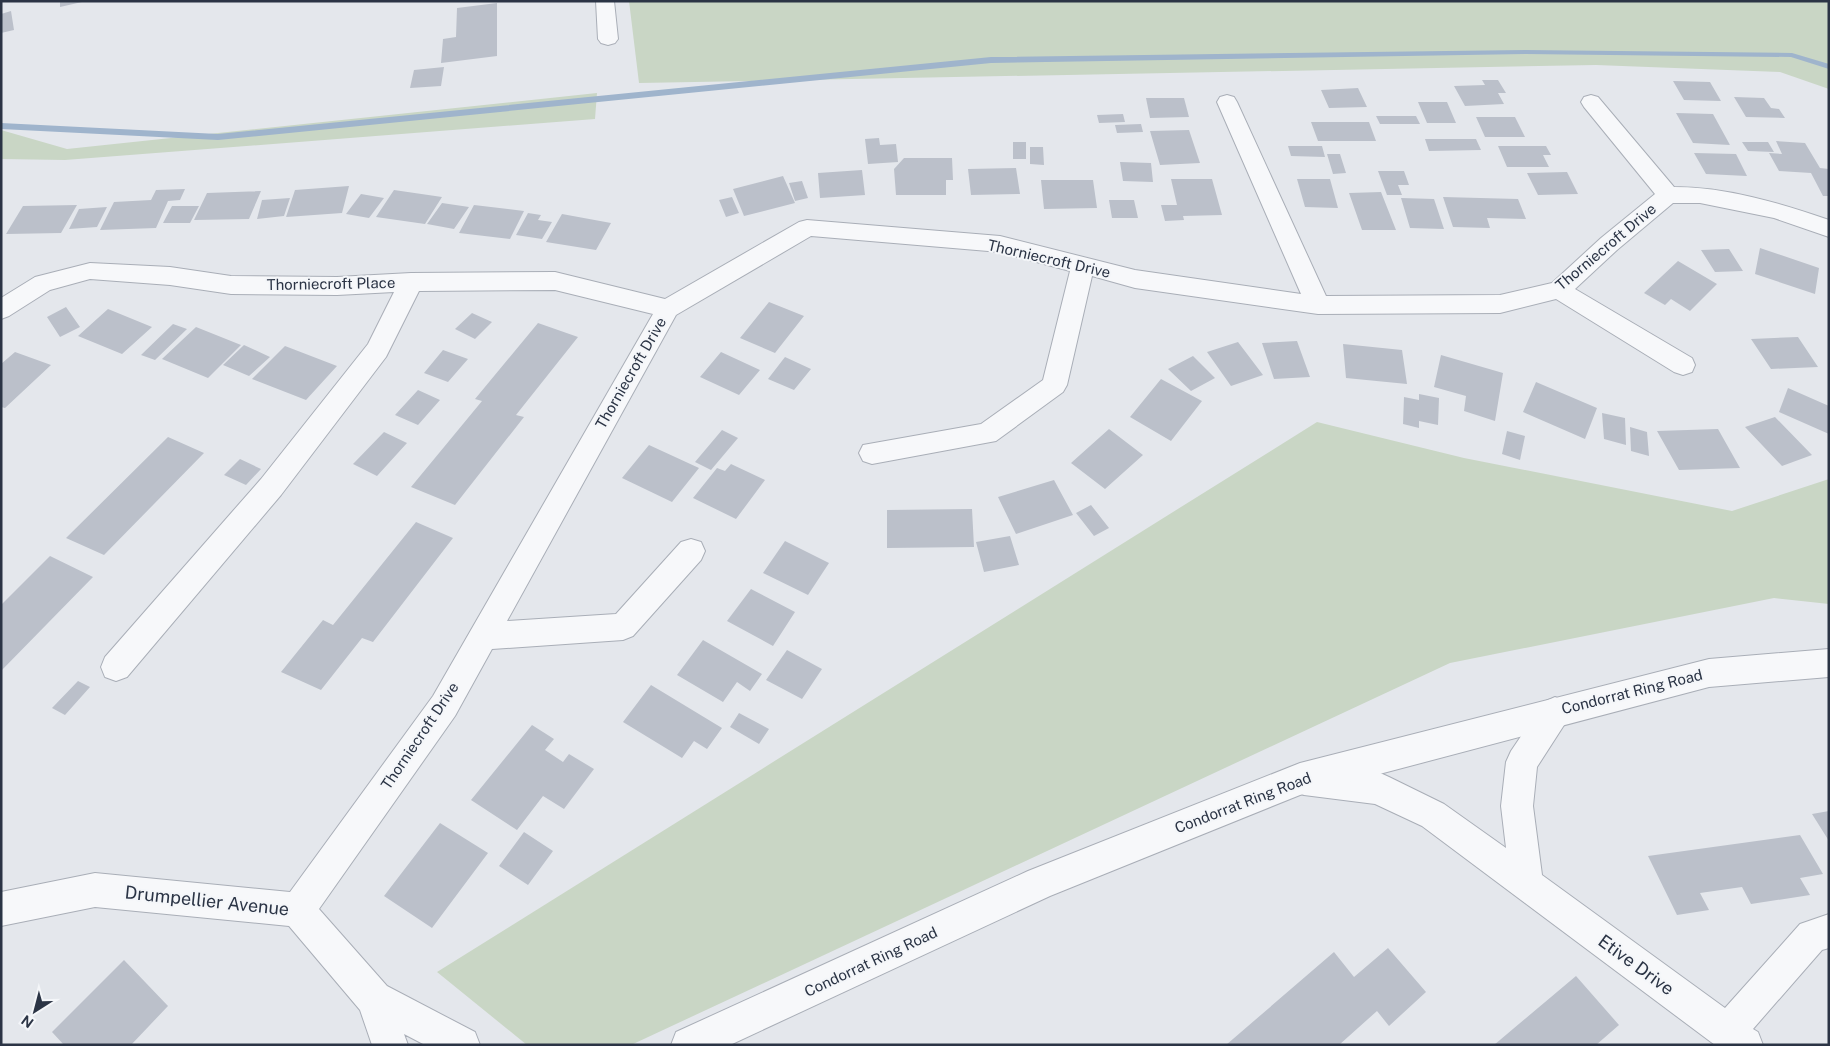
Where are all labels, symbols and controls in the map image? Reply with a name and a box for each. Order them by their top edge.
street label: Thorniecroft Drive [1552,200,1659,293]
street label: Thorniecroft Drive [986,236,1112,281]
street label: Thorniecroft Place [267,274,395,293]
street label: Thorniecroft Drive [592,314,669,431]
street label: Condorrat Ring Road [1560,666,1704,717]
street label: Thorniecroft Drive [377,679,462,793]
street label: Condorrat Ring Road [1172,769,1313,836]
street label: Drumpellier Avenue [124,881,290,920]
street label: Condorrat Ring Road [802,923,940,1000]
street label: Etive Drive [1594,930,1678,999]
north arrow [10,986,60,1036]
text: N [18,1012,36,1031]

